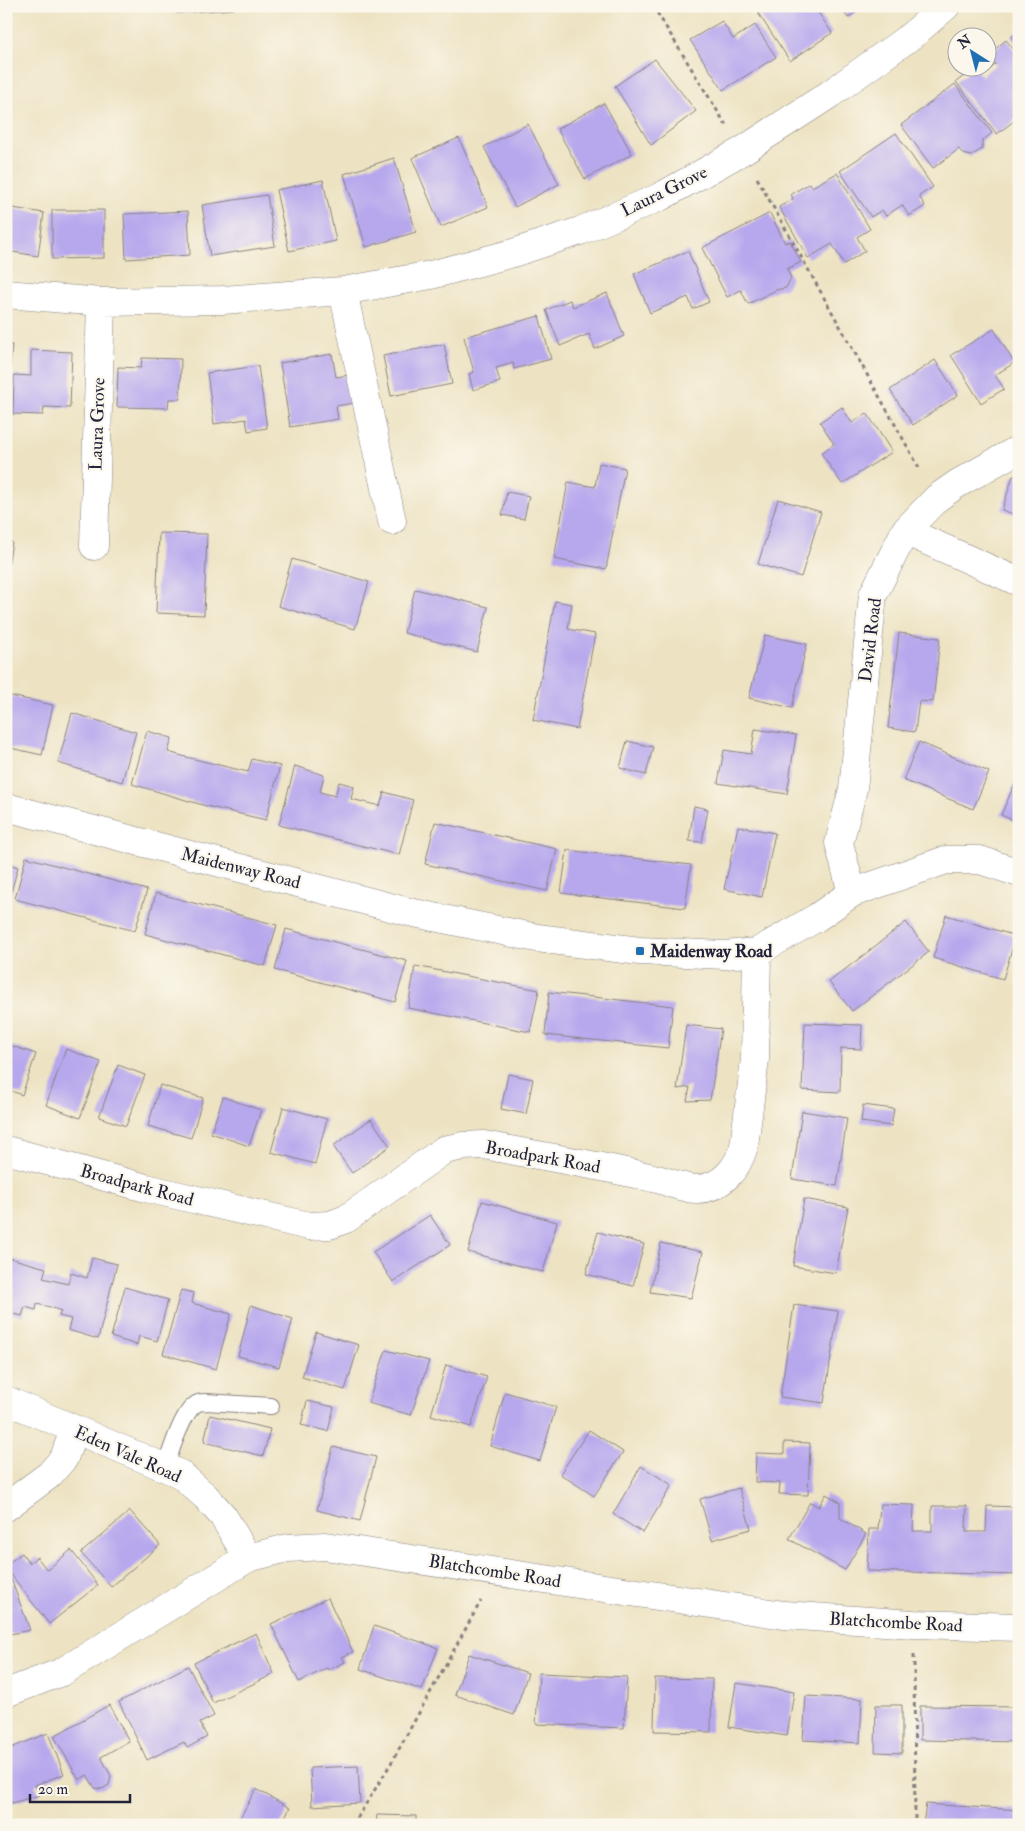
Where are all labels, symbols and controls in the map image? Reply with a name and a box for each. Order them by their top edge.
north arrow [948,28,998,78]
text: N [954,31,975,53]
street label: Laura Grove [617,161,712,222]
street label: Laura Grove [84,377,111,471]
street label: David Road [854,597,887,683]
street label: Maidenway Road [179,843,303,894]
place label: Maidenway Road [649,940,773,963]
marker: Maidenway Road [634,945,646,957]
street label: Broadpark Road [484,1136,602,1179]
street label: Broadpark Road [78,1159,196,1212]
street label: Eden Vale Road [71,1421,185,1488]
street label: Blatchcombe Road [427,1550,563,1593]
street label: Blatchcombe Road [829,1608,963,1637]
scale bar [30,1771,130,1803]
text: 20 m [38,1780,68,1799]

